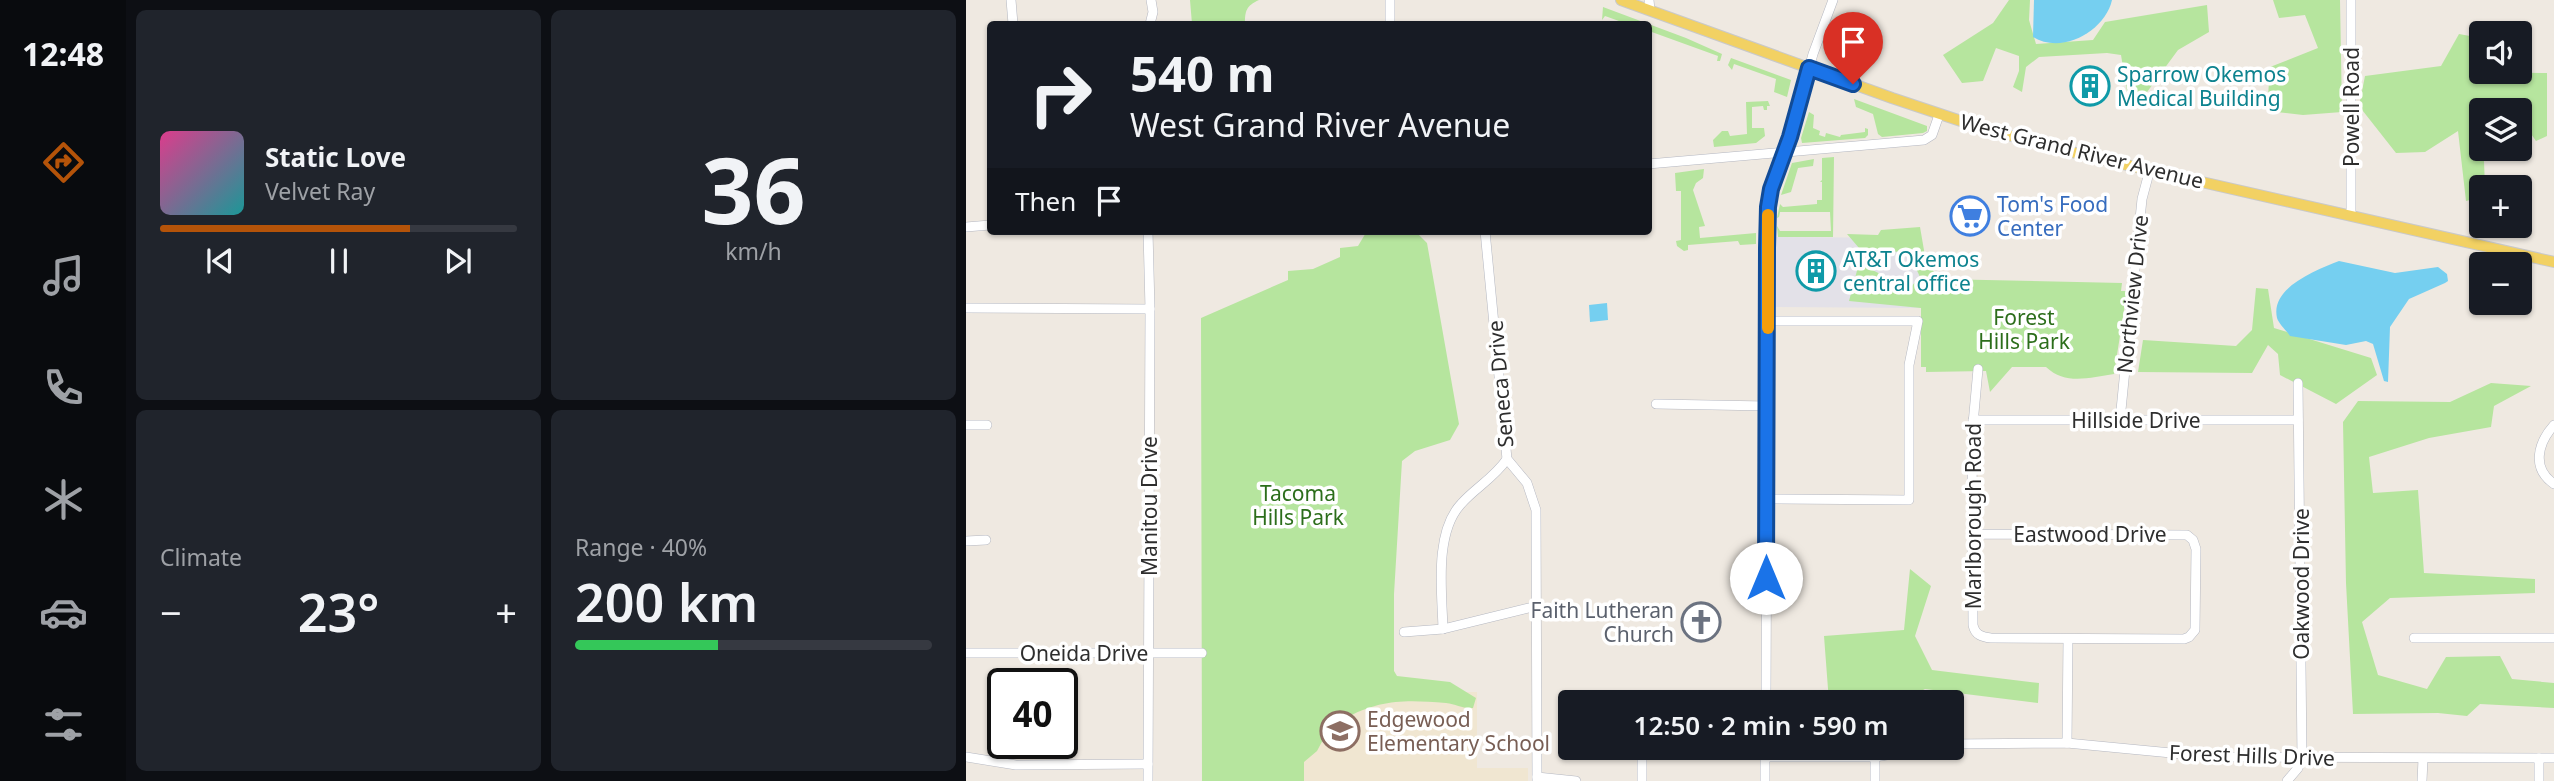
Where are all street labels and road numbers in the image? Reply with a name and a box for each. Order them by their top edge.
street label: Powell Road [2337,47,2365,167]
street label: West Grand River Avenue [1958,107,2206,195]
street label: Northview Drive [2110,213,2154,375]
street label: Seneca Drive [1480,319,1520,449]
street label: Hillside Drive [2071,406,2201,434]
street label: Marlborough Road [1959,423,1987,609]
street label: Manitou Drive [1135,436,1163,576]
street label: Oakwood Drive [2287,508,2315,660]
street label: Eastwood Drive [2013,520,2167,548]
street label: Oneida Drive [1020,639,1148,667]
street label: Forest Hills Drive [2169,738,2335,772]

